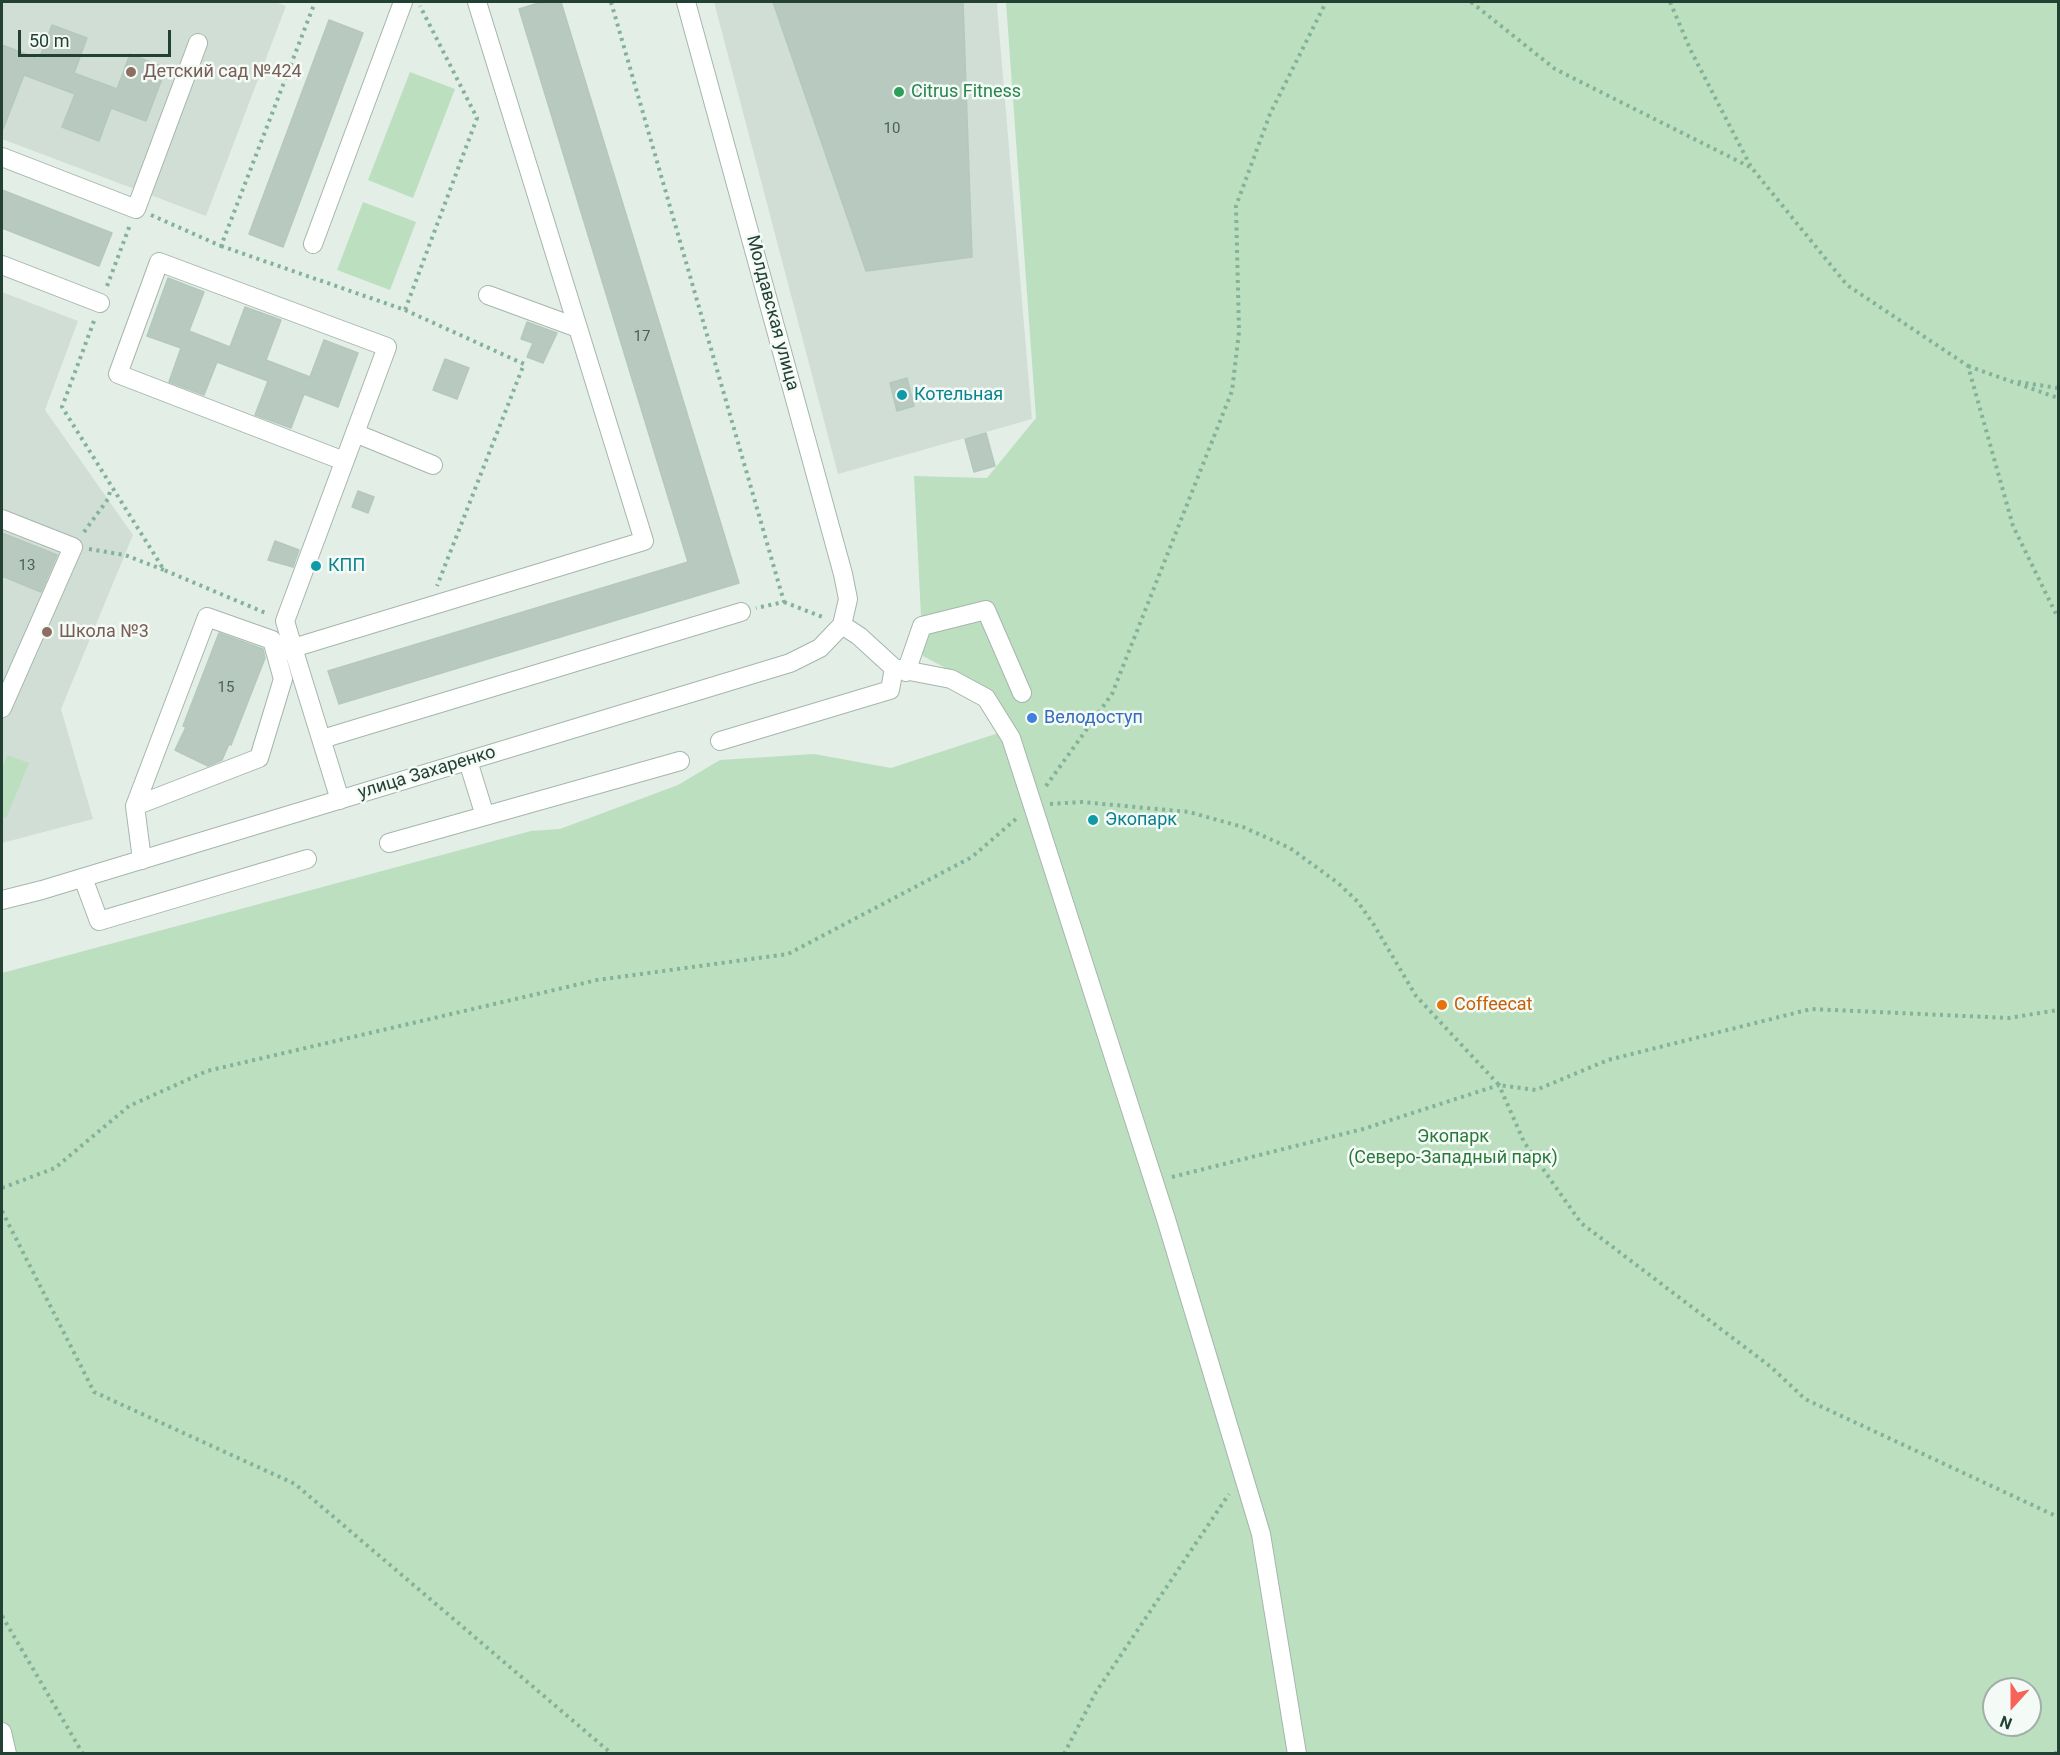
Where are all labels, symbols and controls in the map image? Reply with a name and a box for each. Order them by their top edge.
scale bar [21,18,174,56]
text: 50 m [29,30,69,51]
place label: Детский сад №424 [143,61,302,83]
marker: Детский сад №424 [124,65,138,79]
place label: Citrus Fitness [911,81,1021,103]
marker: Citrus Fitness [892,85,906,99]
house number: 10 [884,120,900,138]
street label: Молдавская улица [741,233,803,393]
house number: 17 [634,328,650,346]
place label: Котельная [914,384,1003,406]
marker: Котельная [895,388,909,402]
place label: КПП [328,555,365,577]
house number: 13 [19,557,35,575]
marker: КПП [309,559,323,573]
place label: Школа №3 [59,621,149,643]
marker: Школа №3 [40,625,54,639]
house number: 15 [218,679,234,697]
place label: Велодоступ [1044,707,1143,729]
marker: Велодоступ [1025,711,1039,725]
street label: улица Захаренко [356,742,498,804]
place label: Экопарк [1105,809,1177,831]
marker: Экопарк [1086,813,1100,827]
place label: Coffeecat [1454,994,1532,1016]
marker: Coffeecat [1435,998,1449,1012]
park label: Экопарк (Северо-Западный парк) [1348,1126,1558,1168]
north arrow [1982,1677,2042,1737]
text: N [1997,1712,2015,1733]

